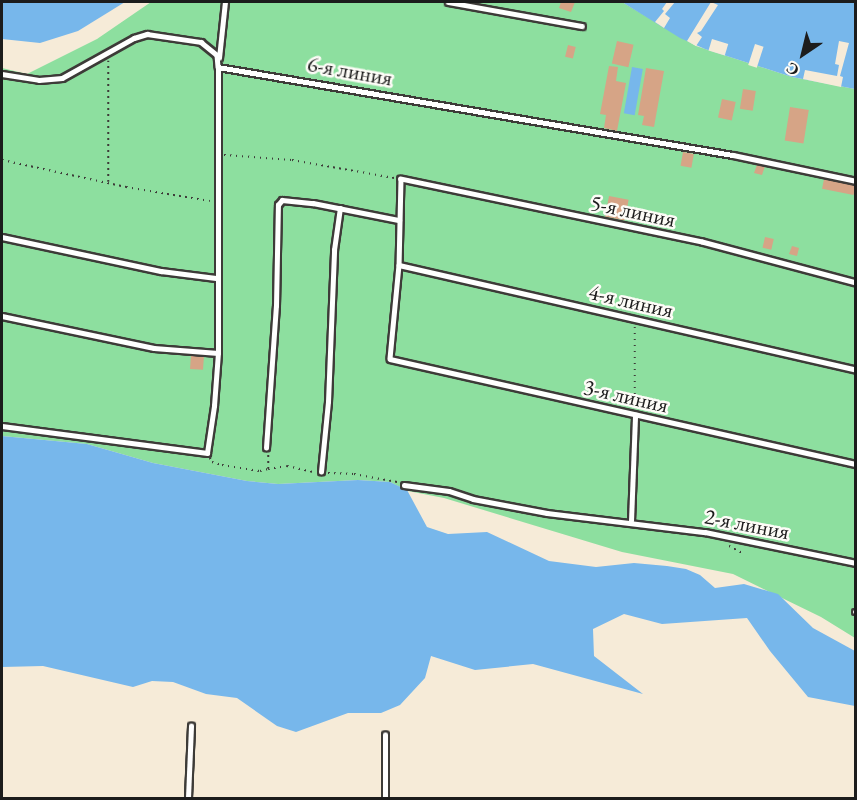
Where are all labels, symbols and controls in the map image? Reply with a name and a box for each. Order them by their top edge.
north arrow [773,24,833,84]
street label: 6-я линия [305,51,395,91]
text: С [782,57,803,81]
street label: 5-я линия [588,189,678,233]
street label: 4-я линия [586,278,676,324]
street label: 3-я линия [581,373,671,419]
street label: 2-я линия [702,503,792,545]

